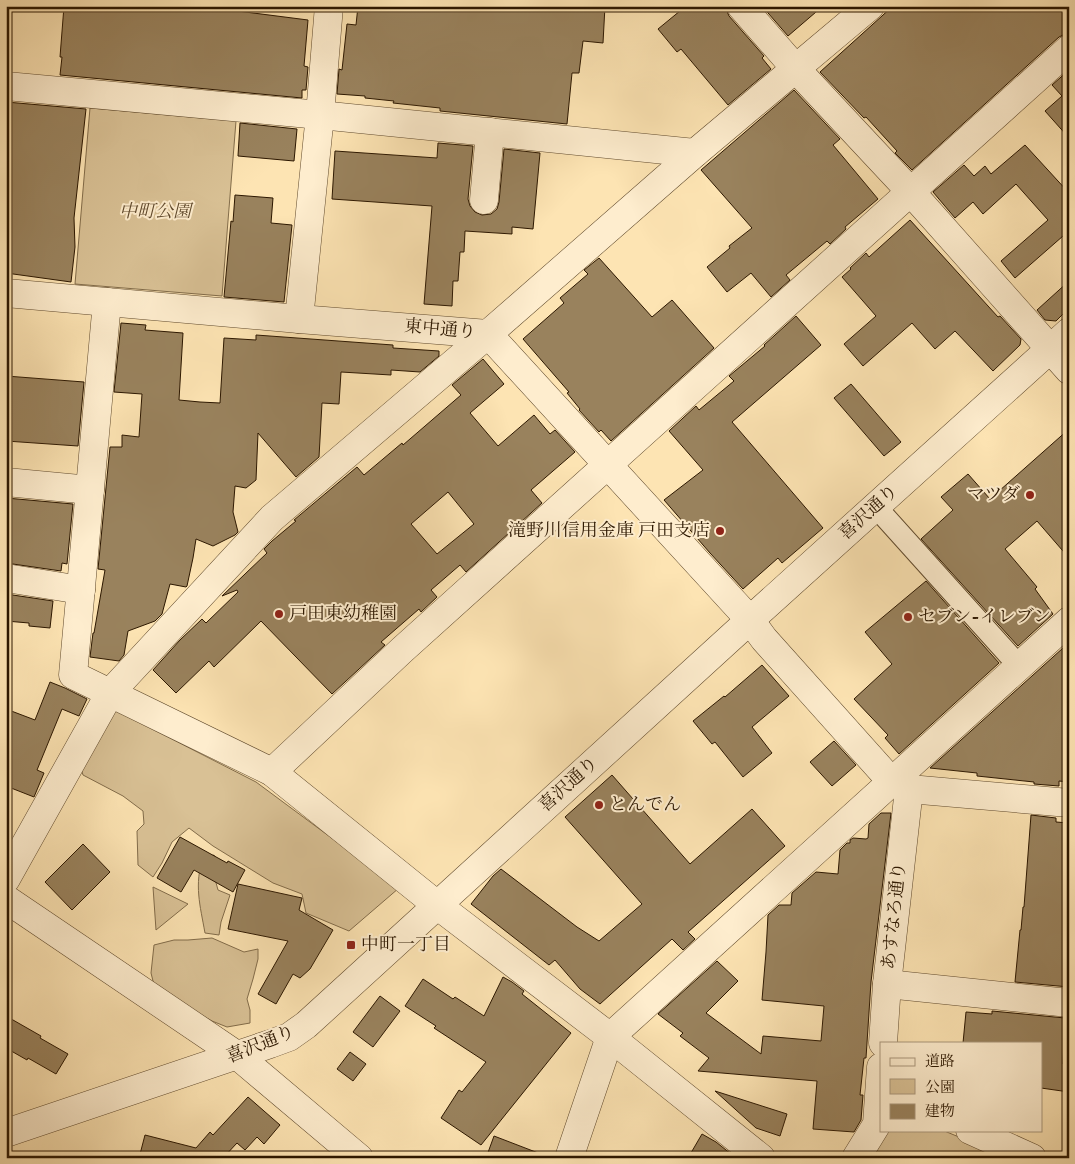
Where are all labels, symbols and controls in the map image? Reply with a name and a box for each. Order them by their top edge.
park label: 中町公園 [119,201,194,224]
street label: 東中通り [403,315,477,345]
street label: 喜沢通り [835,480,903,546]
place label: マツダ [967,484,1020,507]
marker: マツダ [1024,489,1036,501]
place label: 滝野川信用金庫 戸田支店 [508,520,710,543]
marker: 滝野川信用金庫 戸田支店 [714,525,726,537]
place label: 戸田東幼稚園 [289,603,397,626]
place label: セブン-イレブン [918,606,1051,629]
marker: 戸田東幼稚園 [273,608,285,620]
marker: セブン-イレブン [902,611,914,623]
street label: 喜沢通り [535,752,603,818]
place label: とんでん [609,794,681,817]
marker: とんでん [593,799,605,811]
street label: あすなろ通り [878,861,912,971]
place label: 中町一丁目 [361,934,451,957]
marker: 中町一丁目 [345,939,357,951]
street label: 喜沢通り [223,1021,299,1069]
legend [880,1042,1042,1132]
text: 道路 [925,1052,955,1071]
text: 公園 [925,1078,955,1097]
text: 建物 [925,1102,955,1121]

